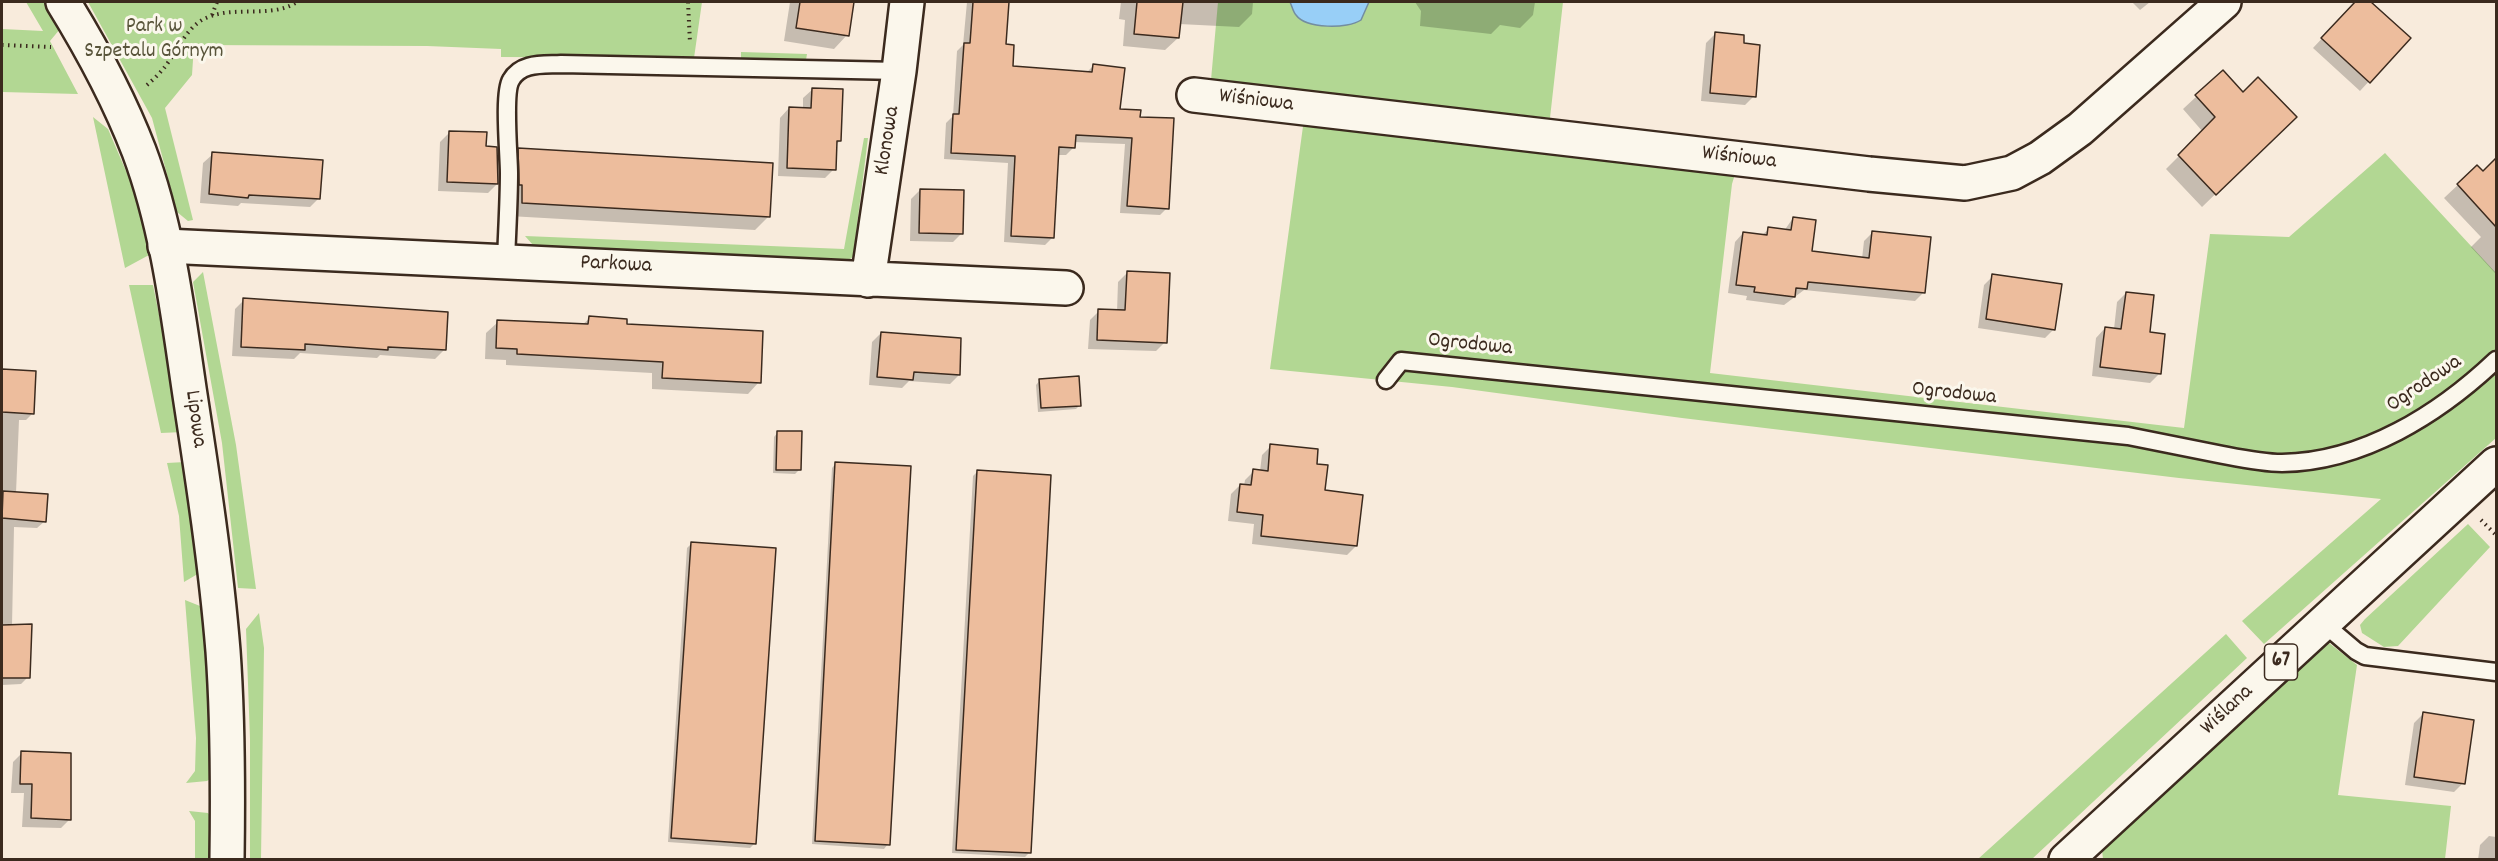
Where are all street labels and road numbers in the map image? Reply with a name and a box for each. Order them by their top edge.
street label: Wiśniowa [1217,84,1295,120]
street label: Klonowa [871,105,907,177]
street label: Wiśniowa [1700,141,1778,177]
street label: Parkowa [579,251,653,281]
street label: Ogrodowa [1426,328,1514,364]
street label: Ogrodowa [2382,350,2468,420]
street label: Ogrodowa [1910,377,1998,413]
street label: Lipowa [177,389,211,449]
road number: 67 [2264,644,2298,680]
street label: Wiślana [2196,680,2260,742]

